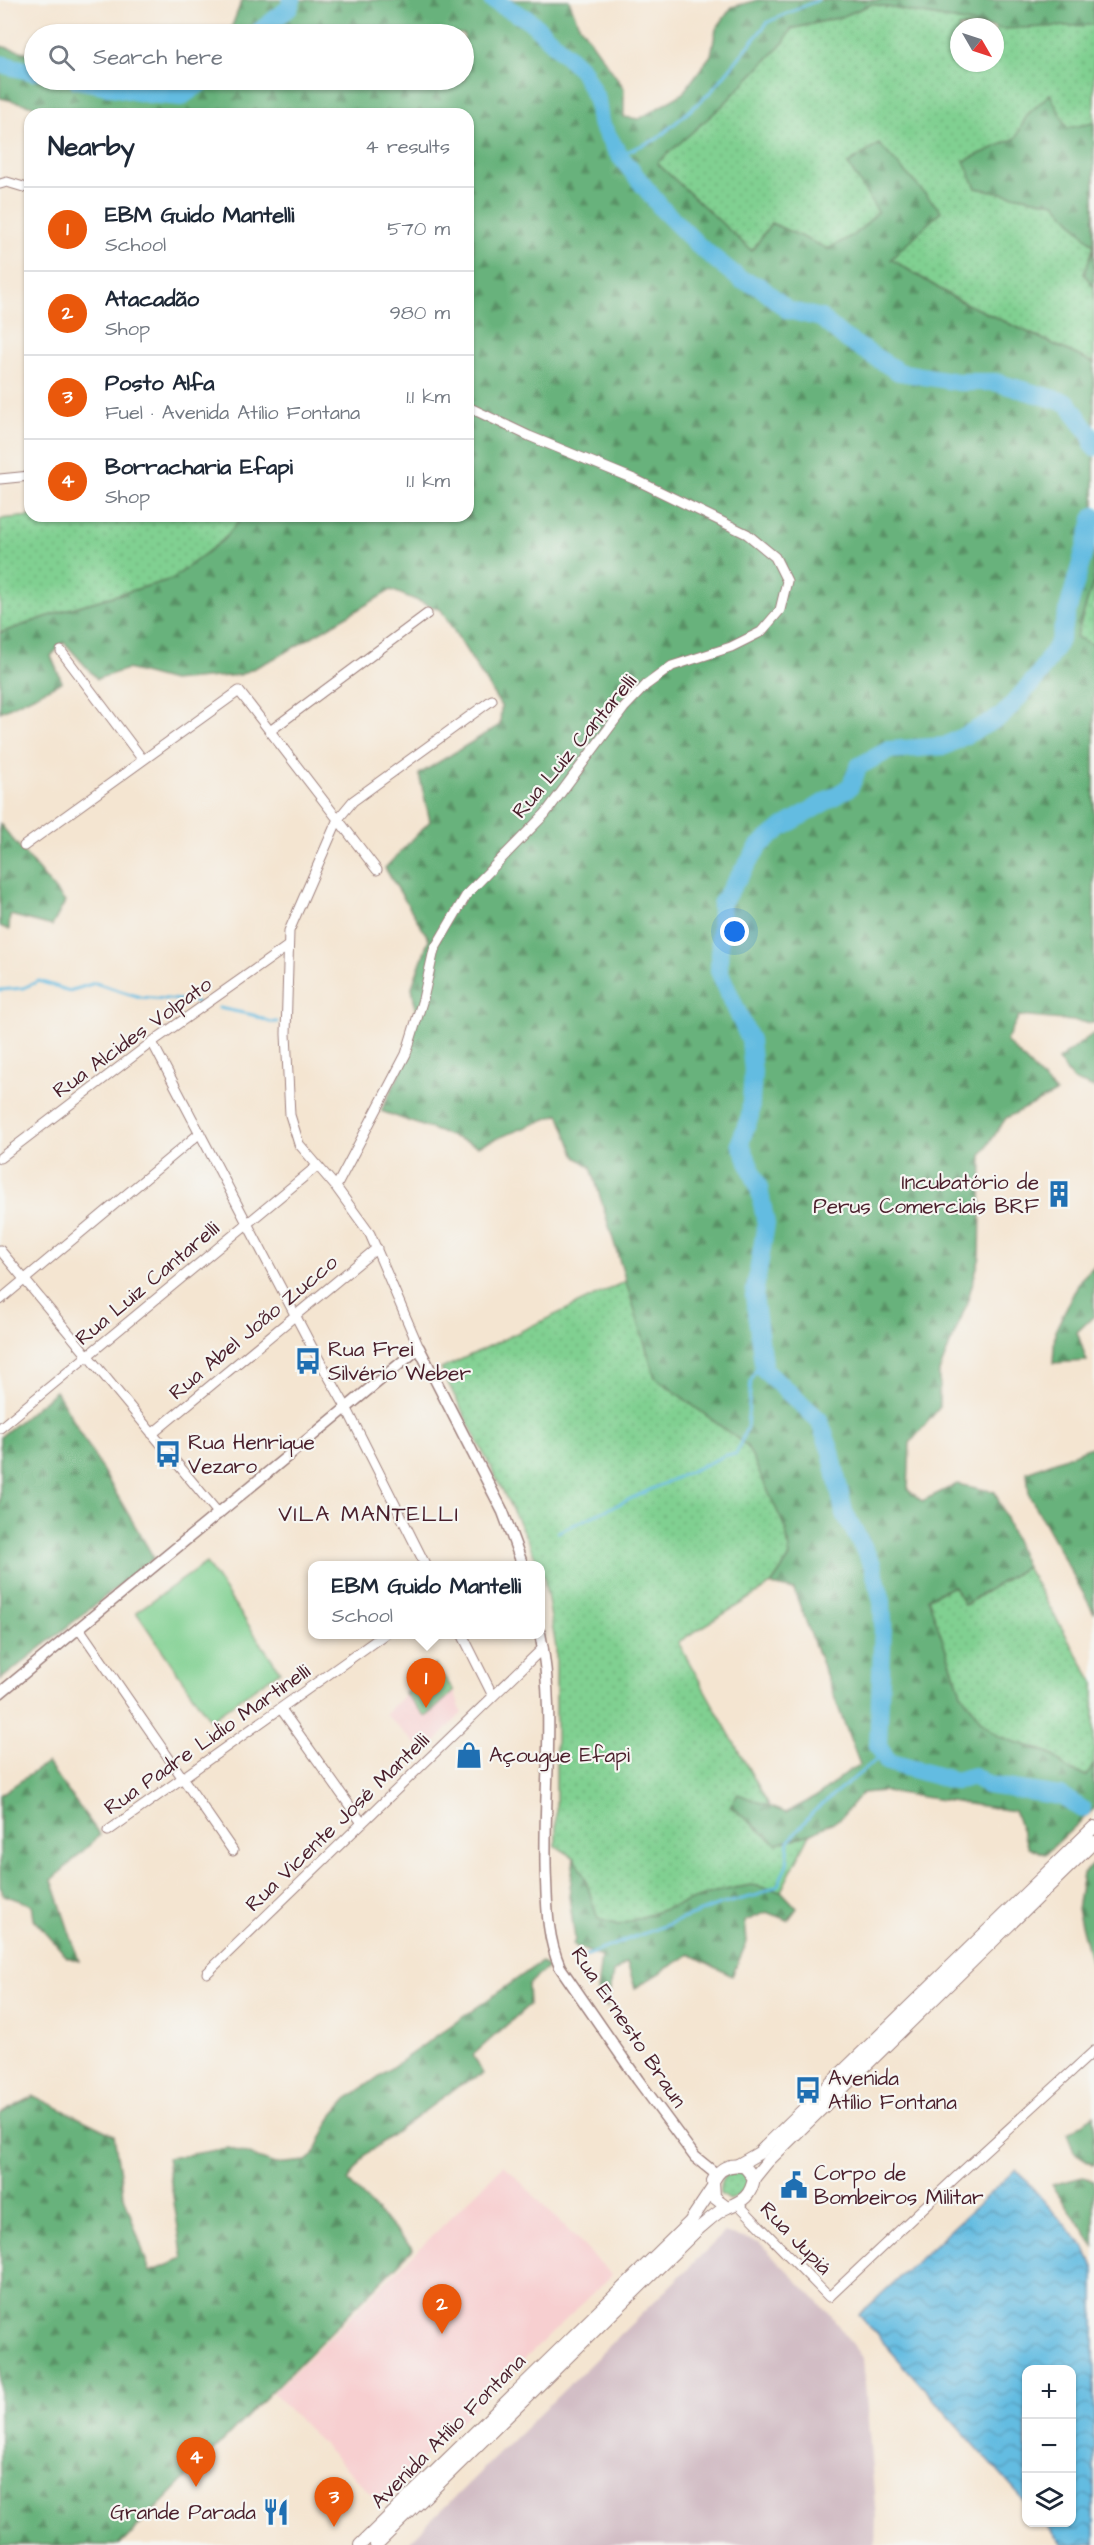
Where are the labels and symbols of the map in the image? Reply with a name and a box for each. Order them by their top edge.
north arrow [950,18,1004,72]
street label: Rua Luiz Cantarelli [505,668,643,825]
your location [720,917,749,946]
street label: Rua Alcides Volpato [47,970,218,1106]
place label: Incubatório de Perus Comerciais BRF [813,1168,1039,1221]
building icon: Incubatório de Perus Comerciais BRF [1044,1179,1074,1209]
street label: Rua Luiz Cantarelli [69,1214,226,1352]
street label: Rua Abel João Zucco [163,1248,344,1407]
place label: Rua Frei Silvério Weber [328,1335,471,1388]
bus stop icon: Rua Frei Silvério Weber [293,1346,323,1376]
place label: Rua Henrique Vezaro [188,1428,315,1481]
bus stop icon: Rua Henrique Vezaro [153,1439,183,1469]
district label: VILA MANTELLI [278,1499,460,1530]
street label: Rua Padre Lidio Martinelli [98,1657,316,1822]
pin: 1 [406,1658,446,1708]
street label: Rua Vicente José Mantelli [239,1727,436,1918]
shop icon: Açougue Efapi [454,1740,484,1770]
place label: Açougue Efapi [489,1741,630,1772]
street label: Rua Ernesto Braun [564,1941,693,2113]
place label: Avenida Atílio Fontana [828,2064,957,2117]
bus stop icon: Avenida Atílio Fontana [793,2075,823,2105]
place label: Corpo de Bombeiros Militar [814,2159,984,2212]
public building icon: Corpo de Bombeiros Militar [779,2170,809,2200]
street label: Rua Jupiá [753,2195,838,2282]
pin: 2 [422,2284,462,2334]
street label: Avenida Atílio Fontana [364,2347,532,2515]
pin: 4 [176,2438,216,2487]
pin: 3 [314,2478,354,2527]
restaurant icon: Grande Parada [261,2497,291,2527]
place label: Grande Parada [110,2498,256,2527]

